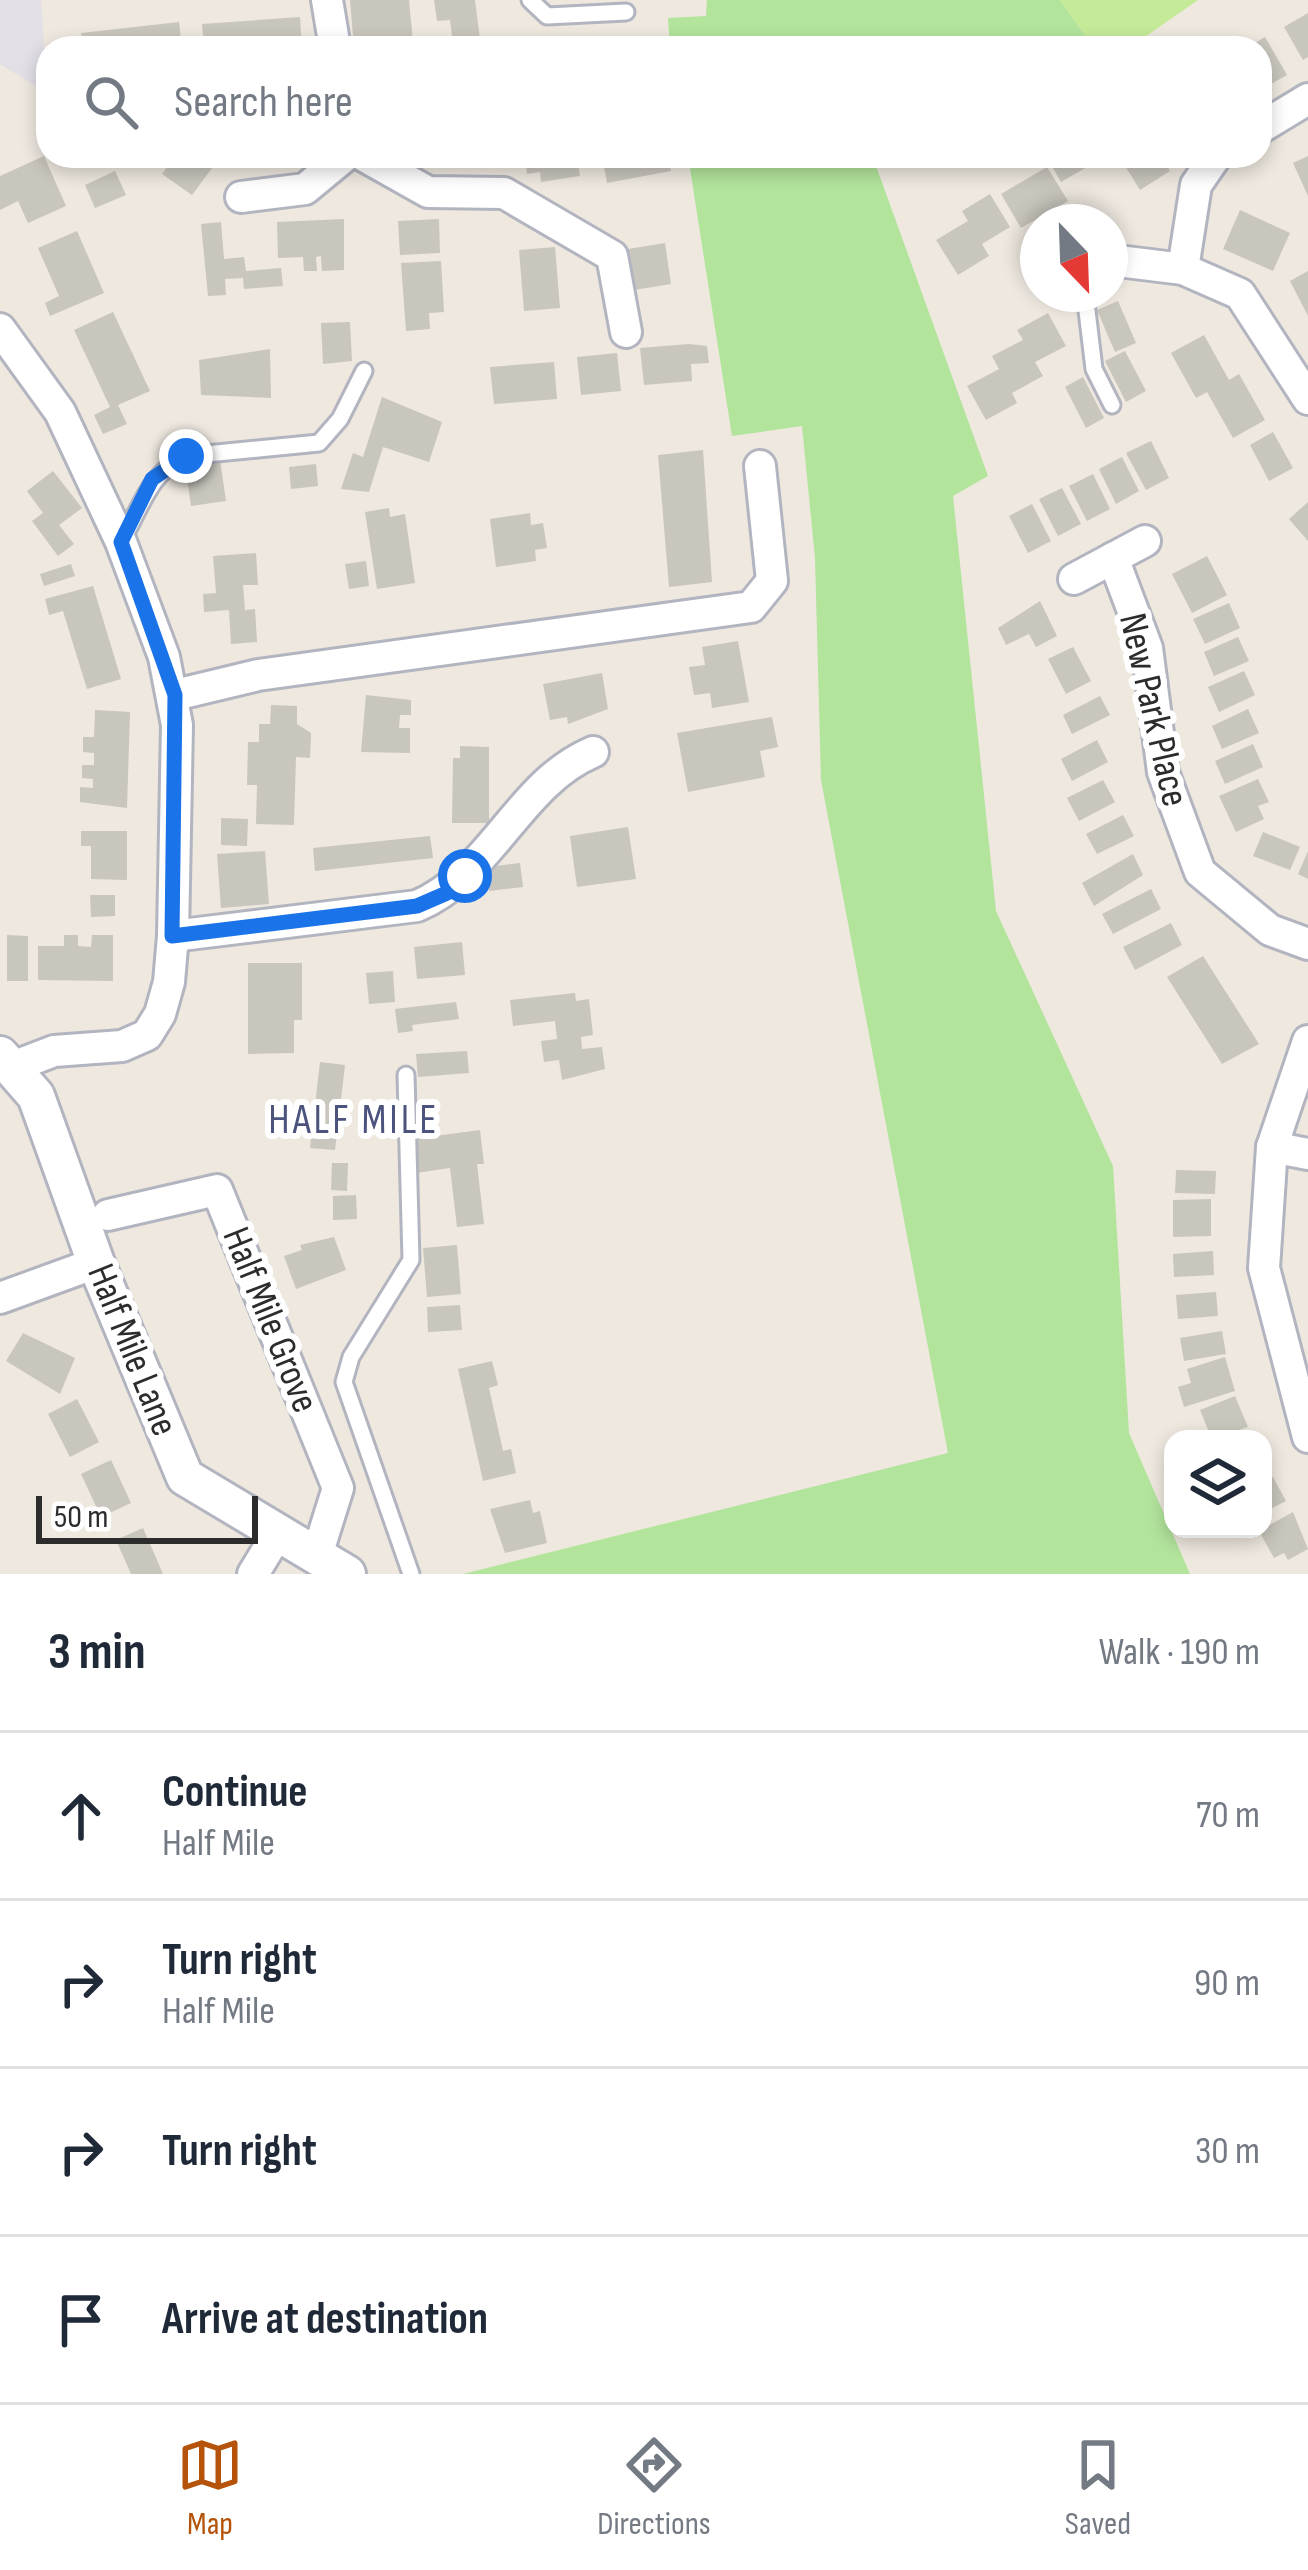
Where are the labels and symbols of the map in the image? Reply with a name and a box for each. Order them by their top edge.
north arrow [1020,204,1128,312]
route end [159,429,213,483]
street label: New Park Place [1108,609,1198,811]
route start [438,849,492,903]
district label: HALF MILE [268,1095,440,1146]
street label: Half Mile Grove [212,1221,328,1419]
street label: Half Mile Lane [76,1257,188,1443]
scale bar [36,1490,258,1543]

